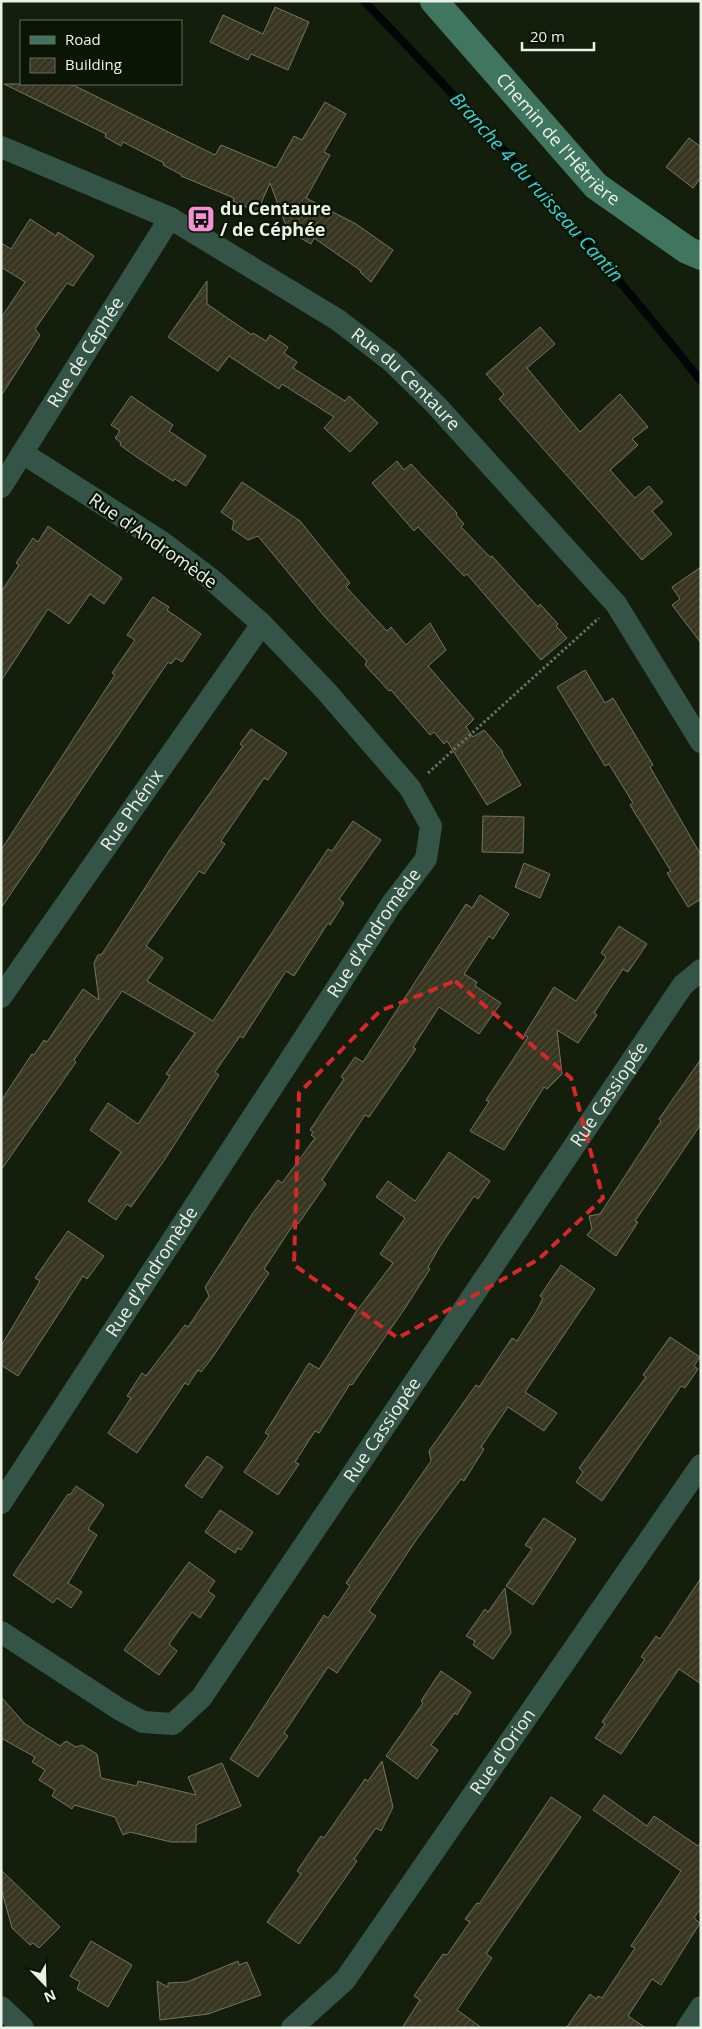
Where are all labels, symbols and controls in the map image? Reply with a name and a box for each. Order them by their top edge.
legend [20,20,182,85]
scale bar [522,20,594,52]
text: 20 m [530,26,565,46]
text: Road [65,29,101,49]
text: Building [65,54,122,74]
street label: Chemin de l'Hêtrière [491,67,625,210]
water label: Branche 4 du ruisseau Cantin [445,86,629,288]
place label: du Centaure / de Céphée [220,196,331,241]
bus stop icon: du Centaure / de Céphée [186,204,216,234]
street label: Rue de Céphée [41,292,129,412]
street label: Rue du Centaure [347,322,466,435]
street label: Rue d'Andromède [85,487,222,593]
street label: Rue Phénix [94,764,168,855]
street label: Rue d'Andromède [321,863,426,1002]
street label: Rue Cassiopée [564,1037,652,1151]
street label: Rue d'Andromède [100,1201,202,1341]
street label: Rue Cassiopée [337,1372,425,1487]
street label: Rue d'Orion [464,1703,540,1799]
north arrow [20,1959,70,2009]
text: N [41,1985,59,2007]

